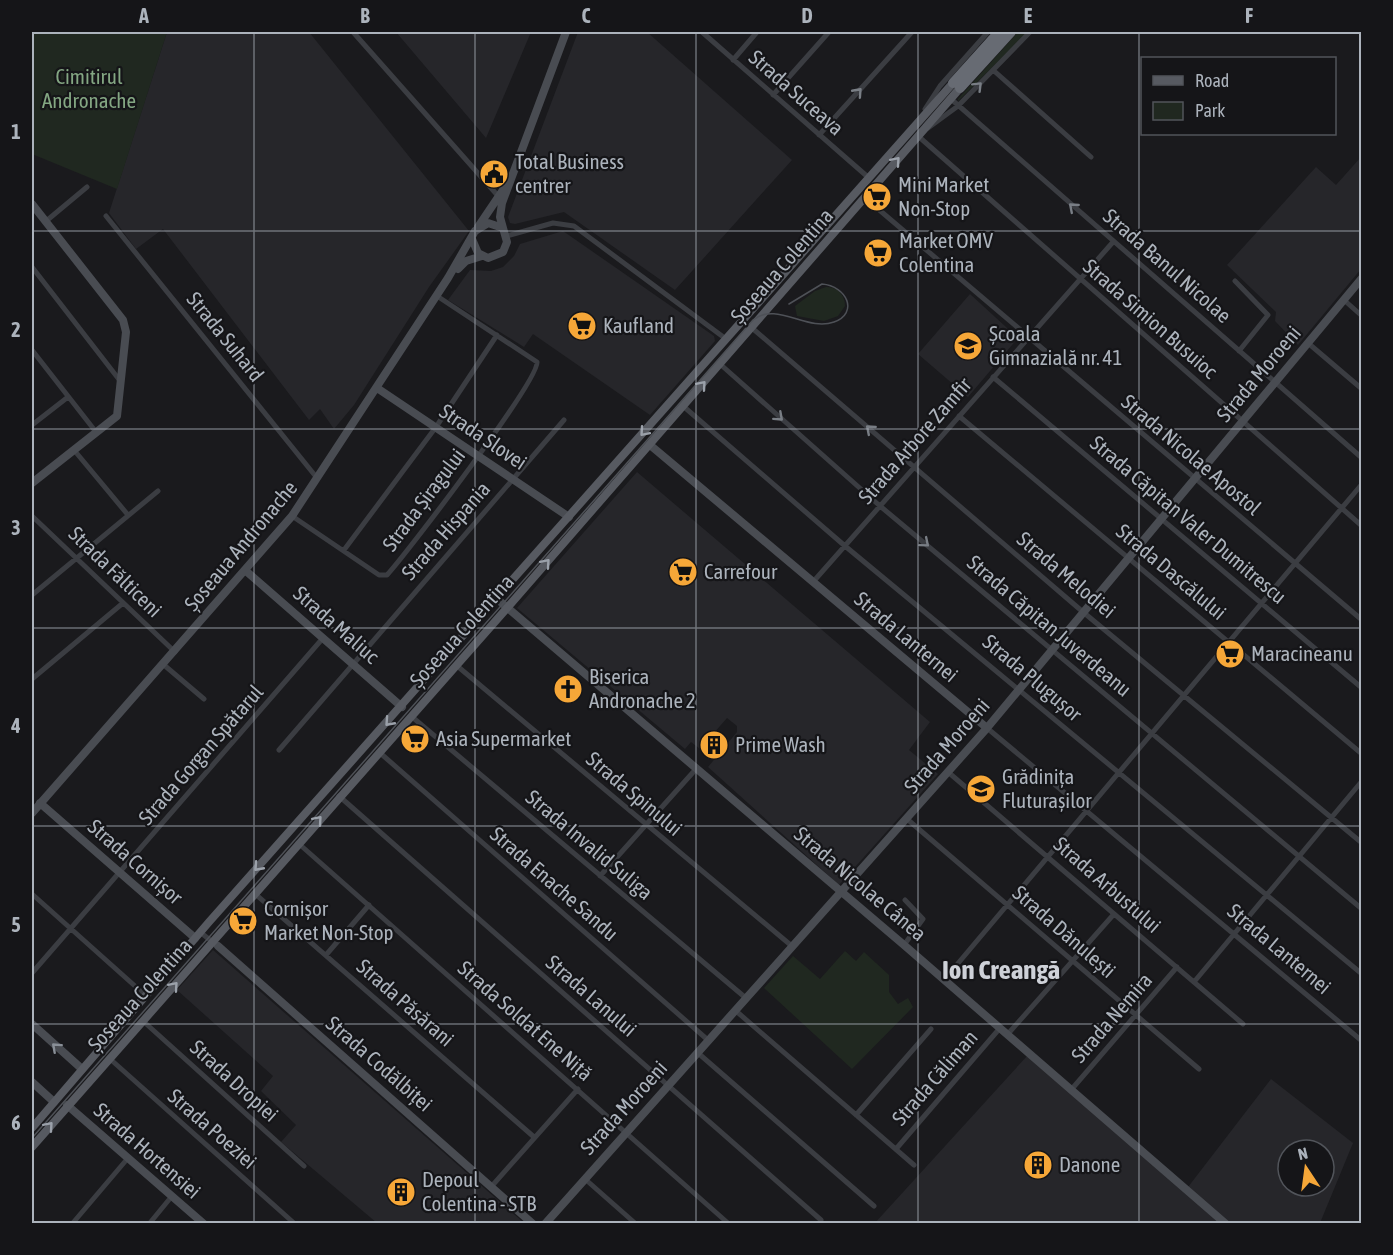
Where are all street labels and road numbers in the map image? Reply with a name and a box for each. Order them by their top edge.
street label: Strada Suceava [745,45,849,140]
street label: Șoseaua Colentina [725,203,837,327]
street label: Strada Banul Nicolae [1099,203,1236,327]
street label: Strada Simion Busuioc [1079,254,1223,383]
street label: Strada Suhard [182,287,269,386]
street label: Strada Moroeni [1211,321,1305,426]
street label: Strada Arbore Zamfir [853,372,976,508]
street label: Strada Nicolae Apostol [1117,389,1266,520]
street label: Strada Slovei [436,398,532,474]
street label: Strada Căpitan Valer Dumitrescu [1086,430,1291,608]
street label: Strada Șiragului [377,443,469,555]
street label: Șoseaua Andronache [179,476,302,615]
street label: Strada Hispania [396,476,494,584]
street label: Strada Dascălului [1112,518,1231,624]
street label: Strada Fălticeni [64,521,167,621]
street label: Strada Melodiei [1013,526,1121,622]
street label: Strada Căpitan Juverdeanu [963,550,1136,701]
street label: Șoseaua Colentina [404,569,518,692]
street label: Strada Maliuc [289,581,384,668]
street label: Strada Lanternei [850,586,963,686]
street label: Strada Plugușor [978,629,1088,726]
street label: Strada Gorgan Spătarul [133,679,268,829]
street label: Strada Moroeni [899,693,994,798]
street label: Strada Spinului [582,746,687,840]
street label: Strada Invalid Suliga [522,784,658,904]
street label: Strada Cornișor [84,814,188,909]
street label: Strada Enache Sandu [486,821,623,945]
street label: Strada Nicolae Cânea [790,821,931,945]
street label: Strada Arbustului [1049,831,1166,937]
street label: Strada Dănulești [1008,880,1121,982]
street label: Strada Lanternei [1223,898,1336,998]
street label: Șoseaua Colentina [82,933,196,1056]
street label: Strada Lanului [542,950,642,1041]
street label: Strada Păsărani [352,954,459,1051]
street label: Strada Soldat Ene Niță [454,955,598,1085]
street label: Strada Nemira [1066,968,1157,1067]
street label: Strada Codălbiței [322,1011,438,1116]
street label: Strada Căliman [887,1025,982,1130]
street label: Strada Dropiei [186,1035,284,1126]
street label: Strada Moroeni [575,1056,672,1159]
street label: Strada Poeziei [164,1083,262,1173]
street label: Strada Hortensiei [90,1097,206,1203]

